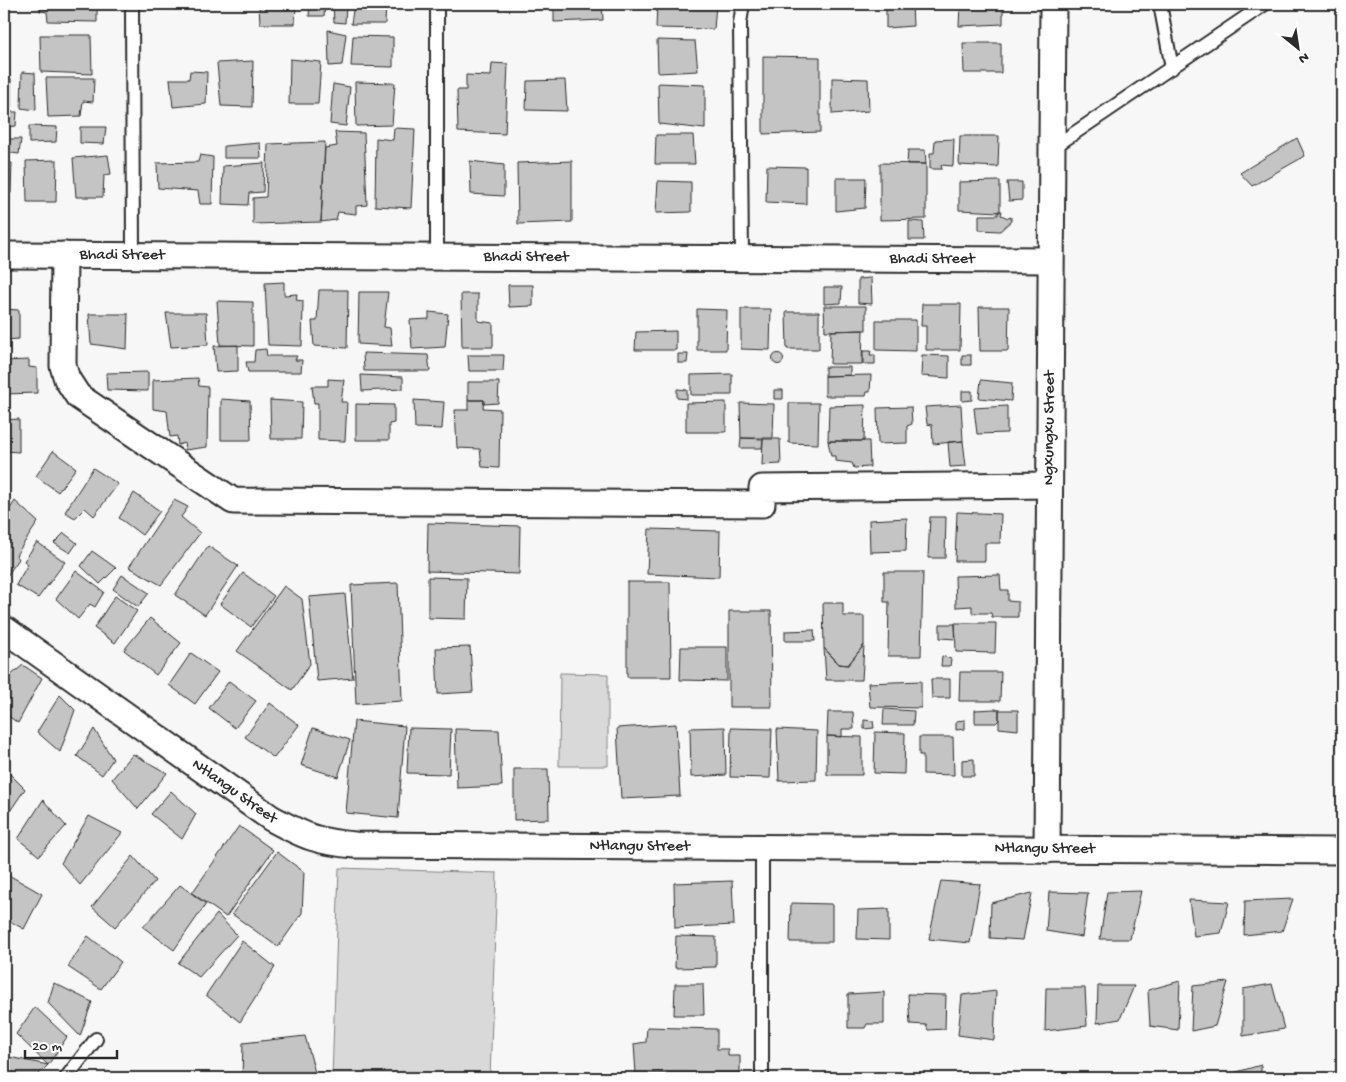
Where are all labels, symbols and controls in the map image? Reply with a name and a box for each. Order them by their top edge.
north arrow [1274,22,1324,72]
text: N [1295,47,1311,67]
street label: Bhadi Street [78,246,166,265]
street label: Bhadi Street [482,248,570,267]
street label: Bhadi Street [888,250,976,269]
street label: Ngxungxu Street [1040,369,1060,485]
street label: Ntlangu Street [188,755,281,829]
street label: Ntlangu Street [590,837,691,857]
street label: Ntlangu Street [995,839,1096,859]
scale bar [25,1027,118,1059]
text: 20 m [32,1038,62,1056]

